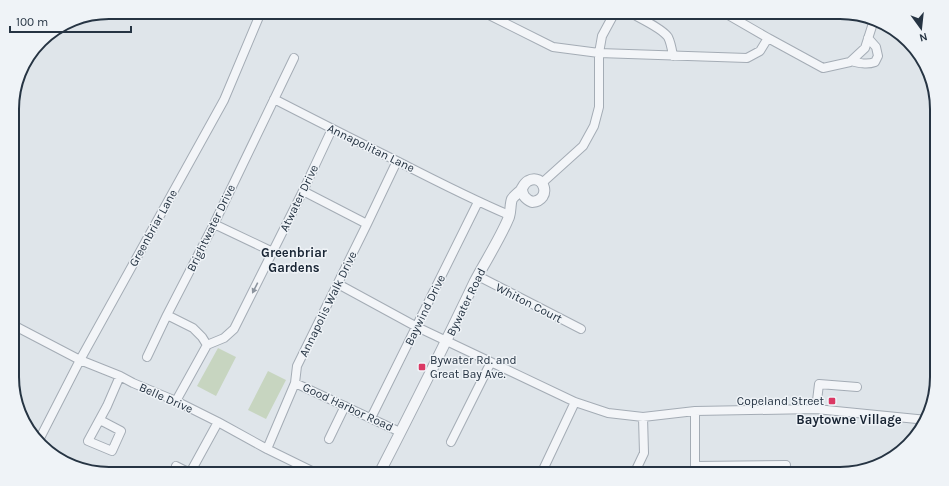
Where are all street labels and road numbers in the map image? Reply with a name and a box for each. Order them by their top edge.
street label: Annapolitan Lane [325,121,417,175]
street label: Atwater Drive [277,162,321,234]
street label: Brightwater Drive [184,182,238,274]
street label: Greenbriar Lane [126,187,180,269]
street label: Annapolis Walk Drive [296,249,360,359]
street label: Bywater Road [444,266,488,338]
street label: Baywind Drive [402,272,448,348]
street label: Whiton Court [493,280,565,326]
street label: Belle Drive [137,380,195,416]
street label: Good Harbor Road [301,380,395,434]

